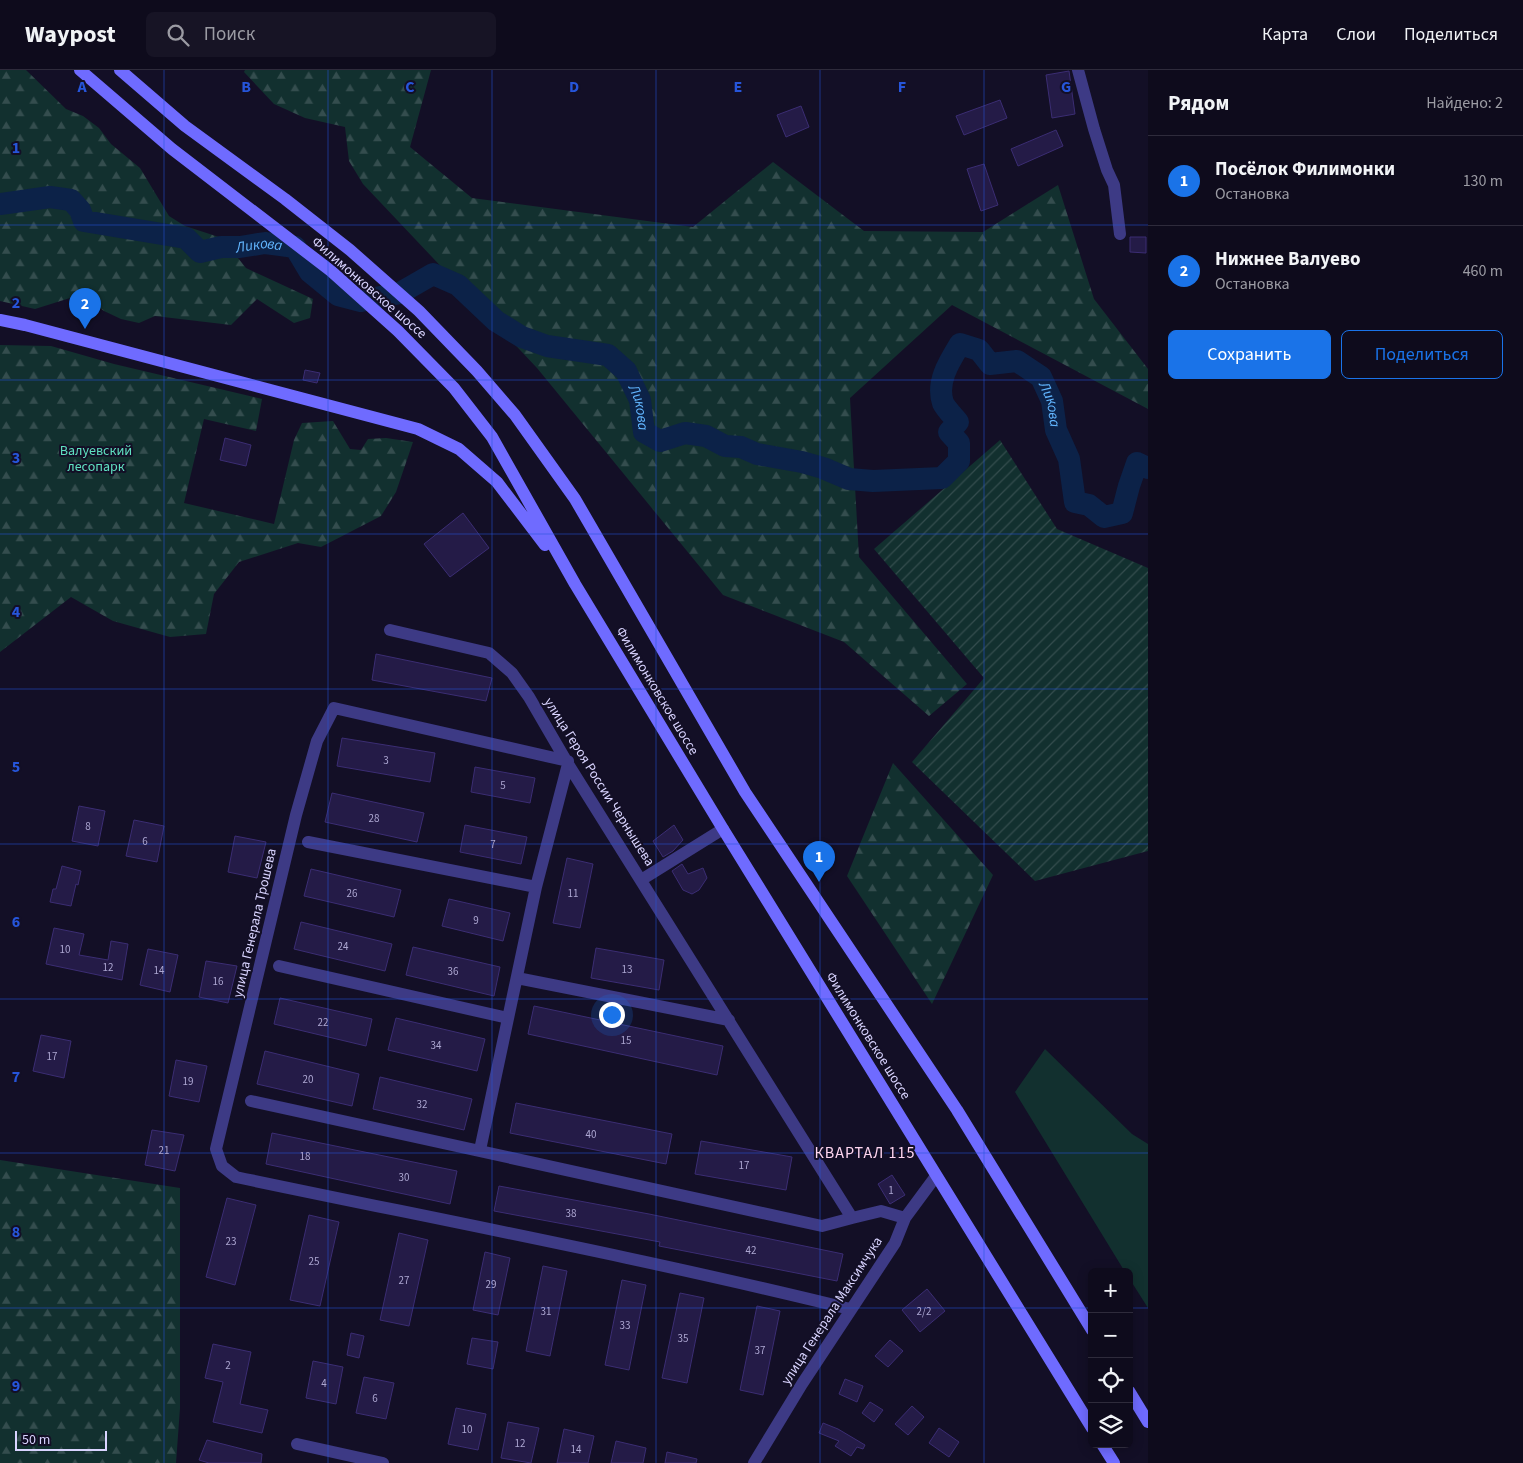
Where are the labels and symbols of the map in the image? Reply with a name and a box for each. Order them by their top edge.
text: A [76,76,87,98]
text: B [241,76,251,98]
text: C [405,76,415,98]
text: D [569,76,579,98]
text: E [734,76,742,98]
text: F [898,76,906,98]
text: G [1061,76,1071,98]
text: 1 [12,137,20,159]
water label: Ликова [233,232,284,258]
street label: Филимонковское шоссе [307,232,431,344]
pin: 2 [69,288,101,329]
text: 2 [12,292,20,314]
water label: Ликова [1033,377,1066,429]
water label: Ликова [623,380,654,432]
park label: Валуевский лесопарк [60,441,132,477]
text: 3 [12,447,20,469]
text: 4 [12,601,21,623]
street label: Филимонковское шоссе [611,623,703,759]
street label: улица Героя России Чернышева [539,694,659,870]
house number: 3 [383,753,389,768]
text: 5 [12,756,20,778]
house number: 5 [500,778,506,793]
house number: 28 [369,811,380,826]
house number: 8 [85,819,91,834]
house number: 6 [142,834,148,849]
house number: 7 [490,837,496,852]
pin: 1 [803,841,835,882]
street label: улица Генерала Трошева [228,846,282,1000]
house number: 26 [347,886,358,901]
house number: 11 [568,886,578,901]
text: 6 [12,911,20,933]
house number: 9 [473,913,479,928]
house number: 24 [338,939,349,954]
house number: 10 [60,942,70,957]
house number: 12 [103,960,113,975]
house number: 13 [622,962,632,977]
house number: 14 [154,963,165,978]
house number: 36 [448,964,459,979]
street label: Филимонковское шоссе [821,968,915,1104]
house number: 16 [213,974,224,989]
your location [599,1002,625,1028]
house number: 22 [318,1015,328,1030]
house number: 15 [621,1033,631,1048]
house number: 34 [431,1038,442,1053]
house number: 17 [47,1049,57,1064]
text: 7 [12,1066,20,1088]
house number: 20 [303,1072,313,1087]
house number: 19 [183,1074,193,1089]
house number: 32 [417,1097,427,1112]
house number: 40 [586,1127,596,1142]
district label: КВАРТАЛ 115 [815,1142,915,1164]
house number: 21 [159,1143,169,1158]
house number: 18 [300,1149,311,1164]
house number: 17 [739,1158,749,1173]
house number: 30 [399,1170,409,1185]
house number: 1 [888,1183,894,1198]
house number: 38 [566,1206,577,1221]
text: 8 [12,1221,20,1243]
street label: улица Генерала Максимчука [776,1233,888,1389]
house number: 23 [226,1234,236,1249]
house number: 42 [746,1243,756,1258]
house number: 25 [309,1254,319,1269]
house number: 27 [399,1273,409,1288]
house number: 29 [486,1277,496,1292]
house number: 31 [541,1304,551,1319]
house number: 2/2 [917,1304,931,1319]
house number: 33 [620,1318,630,1333]
house number: 35 [678,1331,688,1346]
house number: 37 [755,1343,765,1358]
house number: 2 [225,1358,231,1373]
text: 9 [12,1375,20,1397]
house number: 4 [321,1376,327,1391]
house number: 6 [372,1391,378,1406]
house number: 10 [462,1422,472,1437]
scale bar [15,1428,108,1451]
house number: 12 [515,1436,525,1451]
house number: 14 [571,1442,582,1457]

